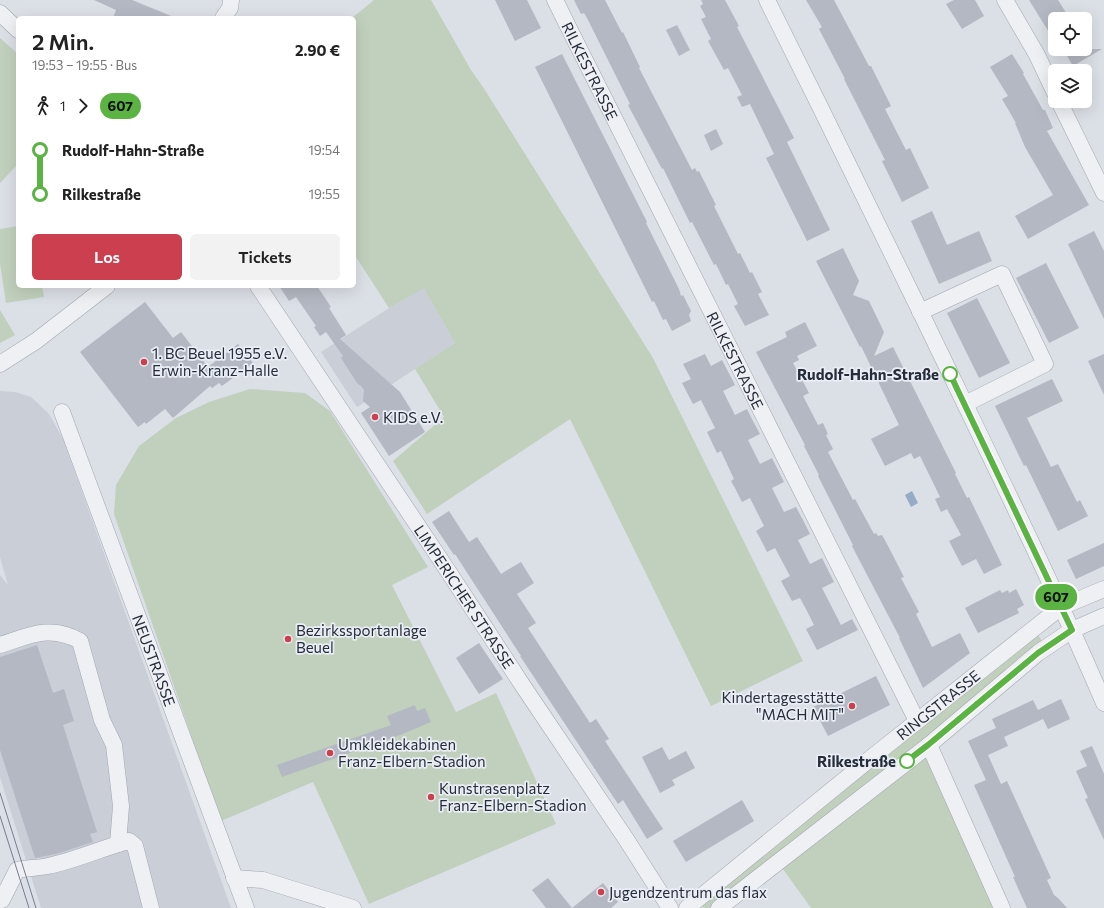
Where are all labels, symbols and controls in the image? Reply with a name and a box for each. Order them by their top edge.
map controls [1048,12,1092,108]
button: locate [1048,12,1092,56]
street label: RILKESTRASSE [558,19,622,123]
text: 2 Min. [32,28,94,55]
text: 2.90 € [295,41,340,59]
text: 19:53 – 19:55 · Bus [32,57,137,73]
button: layers [1048,64,1092,108]
icon: walk [32,95,54,117]
icon: forward [72,95,94,117]
text: 607 [108,97,133,114]
text: 1 [60,98,66,114]
text: Rudolf-Hahn-Straße [62,141,204,159]
text: 19:54 [308,142,340,158]
text: Rilkestraße [62,185,141,203]
text: 19:55 [309,186,340,202]
button: Los [32,234,182,280]
button: Tickets [190,234,340,280]
street label: RILKESTRASSE [703,308,768,412]
place label: 1. BC Beuel 1955 e.V. Erwin-Kranz-Halle [152,344,287,379]
marker: 1. BC Beuel 1955 e.V. Erwin-Kranz-Halle [139,357,149,367]
place label: Rudolf-Hahn-Straße [797,365,939,383]
marker: Rudolf-Hahn-Straße [942,366,958,382]
place label: KIDS e.V. [383,408,443,426]
marker: KIDS e.V. [370,412,380,422]
street label: LIMPERICHER STRASSE [411,521,518,672]
line badge: 607 [1033,584,1079,610]
text: 607 [1043,588,1069,605]
street label: NEUSTRASSE [129,612,179,709]
place label: Bezirkssportanlage Beuel [296,621,427,656]
marker: Bezirkssportanlage Beuel [283,634,293,644]
street label: RINGSTRASSE [893,666,984,743]
place label: Kindertagesstätte "MACH MIT" [721,688,844,723]
marker: Kindertagesstätte "MACH MIT" [847,701,857,711]
place label: Umkleidekabinen Franz-Elbern-Stadion [338,735,486,770]
marker: Umkleidekabinen Franz-Elbern-Stadion [325,748,335,758]
place label: Rilkestraße [817,752,896,770]
marker: Rilkestraße [899,753,915,769]
place label: Kunstrasenplatz Franz-Elbern-Stadion [439,779,587,814]
marker: Kunstrasenplatz Franz-Elbern-Stadion [426,792,436,802]
place label: Jugendzentrum das flax [609,883,767,901]
marker: Jugendzentrum das flax [596,887,606,897]

